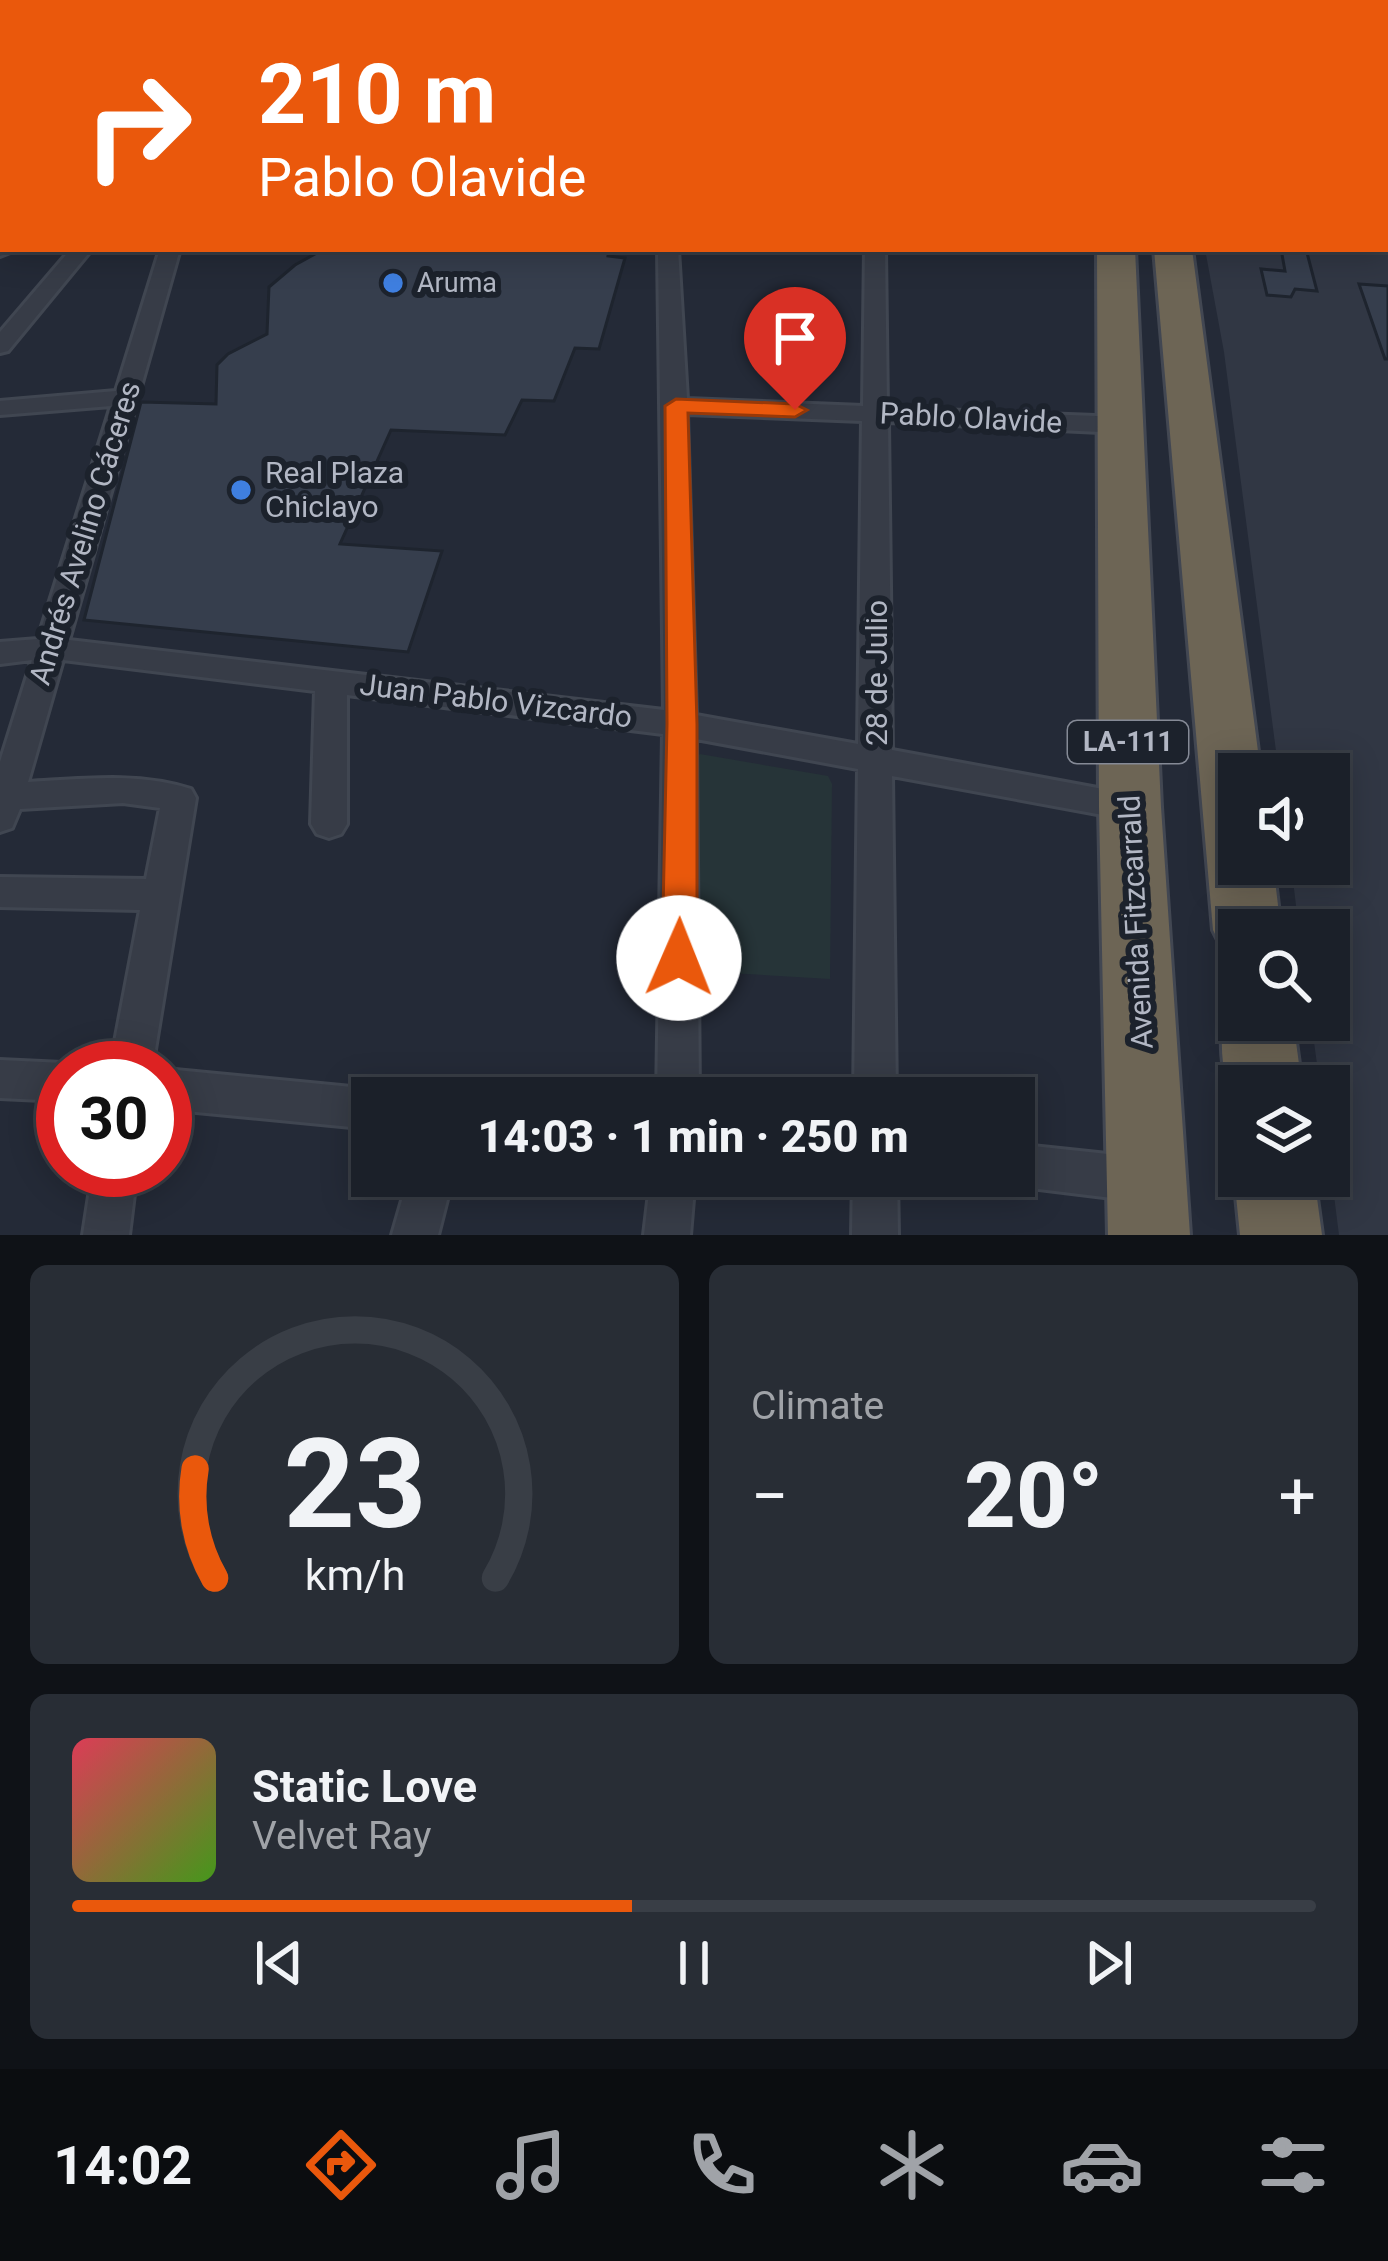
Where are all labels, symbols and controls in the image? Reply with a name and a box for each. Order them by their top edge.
text: 210 m [258,45,496,144]
icon: right [60,48,216,204]
text: Pablo Olavide [258,146,586,209]
place label: Aruma [417,267,497,299]
marker: Aruma [380,270,406,296]
pin [744,287,846,410]
icon: arrive [762,305,828,371]
street label: Andrés Avelino Cáceres [22,377,147,689]
street label: Pablo Olavide [879,395,1063,440]
place label: Real Plaza Chiclayo [265,455,404,524]
marker: Real Plaza Chiclayo [228,477,254,503]
street label: 28 de Julio [859,600,894,746]
street label: Juan Pablo Vizcardo [358,666,634,735]
road number: LA-111 [1068,721,1188,763]
map controls [1218,753,1350,1197]
button: sound [1218,753,1350,885]
street label: Avenida Fitzcarrald [1111,794,1160,1050]
position arrow [616,895,742,1021]
button: search [1218,909,1350,1041]
speed limit sign: 30 [36,1041,192,1197]
button: layers [1218,1065,1350,1197]
text: 14:03 · 1 min · 250 m [477,1110,909,1163]
text: Climate [751,1383,884,1429]
text: 23 [283,1411,426,1557]
text: 20° [964,1444,1103,1549]
text: − [751,1458,789,1535]
text: + [1279,1458,1316,1535]
text: km/h [304,1549,405,1599]
text: Static Love [252,1760,477,1813]
text: Velvet Ray [252,1813,431,1859]
icon: previous [246,1930,312,1996]
icon: pause [661,1930,727,1996]
icon: next [1076,1930,1142,1996]
icon: directions [299,2123,383,2207]
icon: music [489,2123,573,2207]
icon: phone [680,2123,764,2207]
icon: climate [870,2123,954,2207]
icon: car [1060,2123,1144,2207]
icon: filters [1251,2123,1335,2207]
text: 14:02 [53,2134,192,2197]

